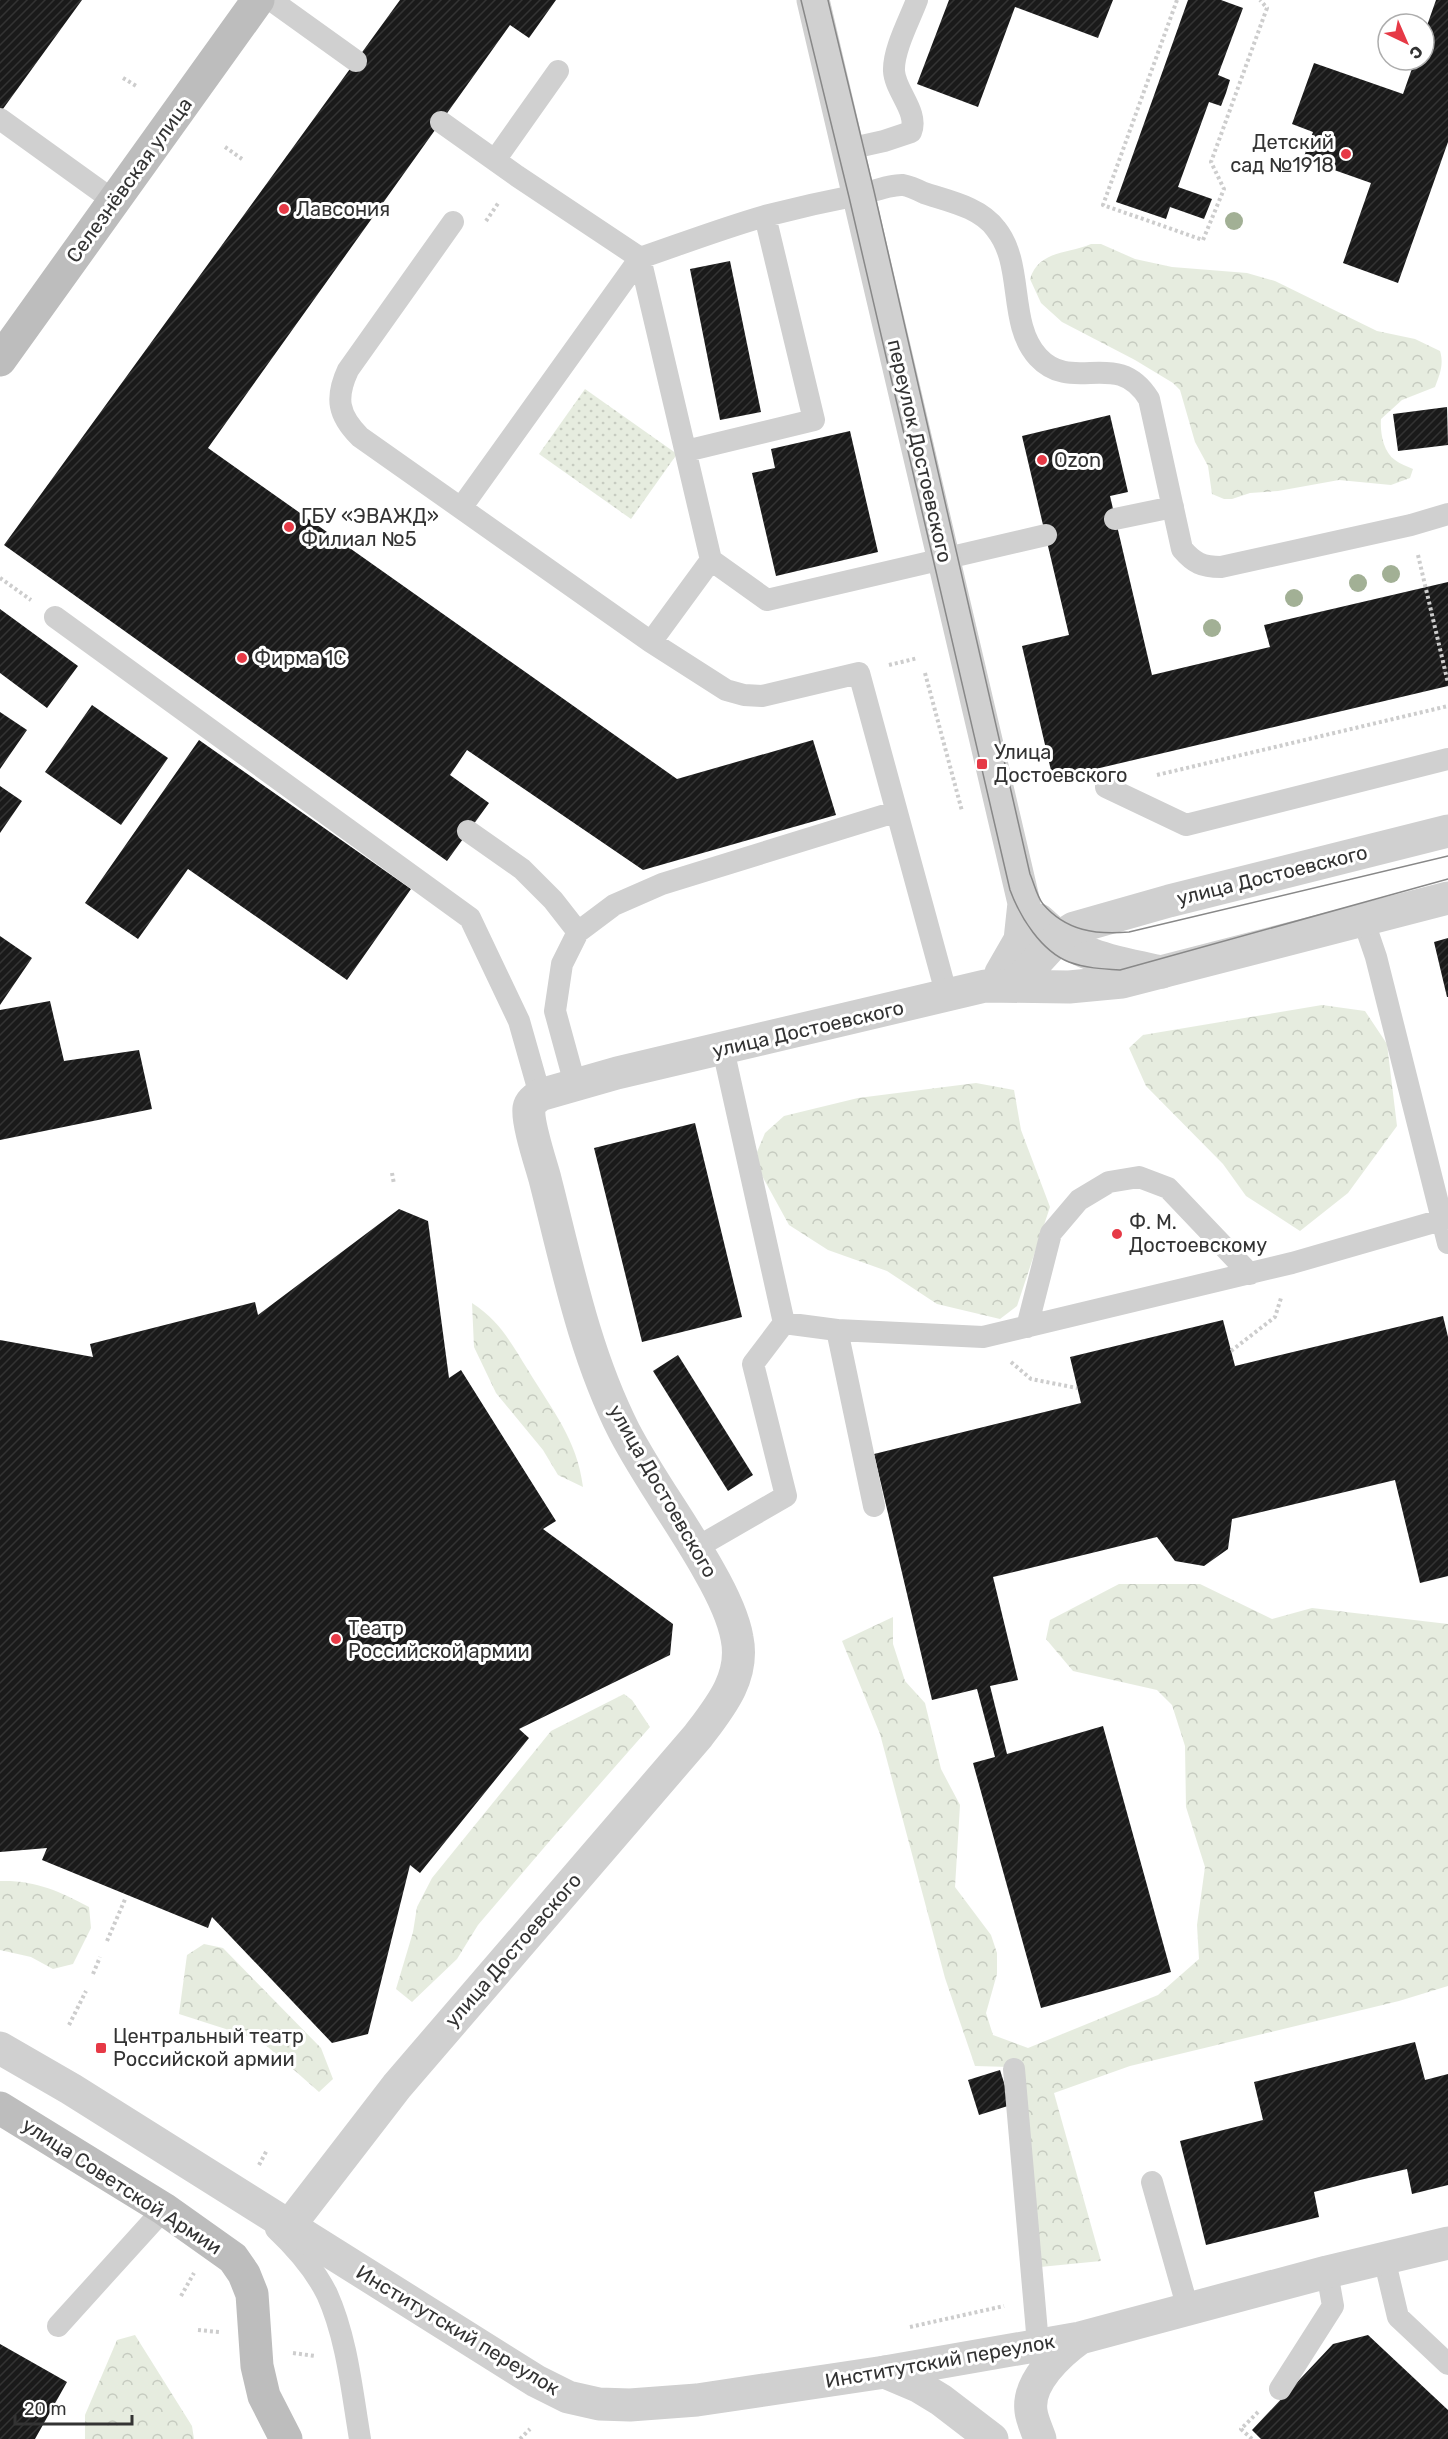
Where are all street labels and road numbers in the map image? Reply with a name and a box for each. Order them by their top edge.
street label: Селезнёвская улица [61,93,197,267]
street label: переулок Достоевского [883,337,957,565]
street label: улица Достоевского [1174,840,1370,910]
street label: улица Достоевского [710,995,906,1063]
street label: улица Достоевского [604,1400,722,1582]
street label: улица Достоевского [440,1868,586,2032]
street label: улица Советской Армии [18,2112,226,2260]
street label: Институтский переулок [352,2260,564,2400]
street label: Институтский переулок [823,2329,1057,2393]

